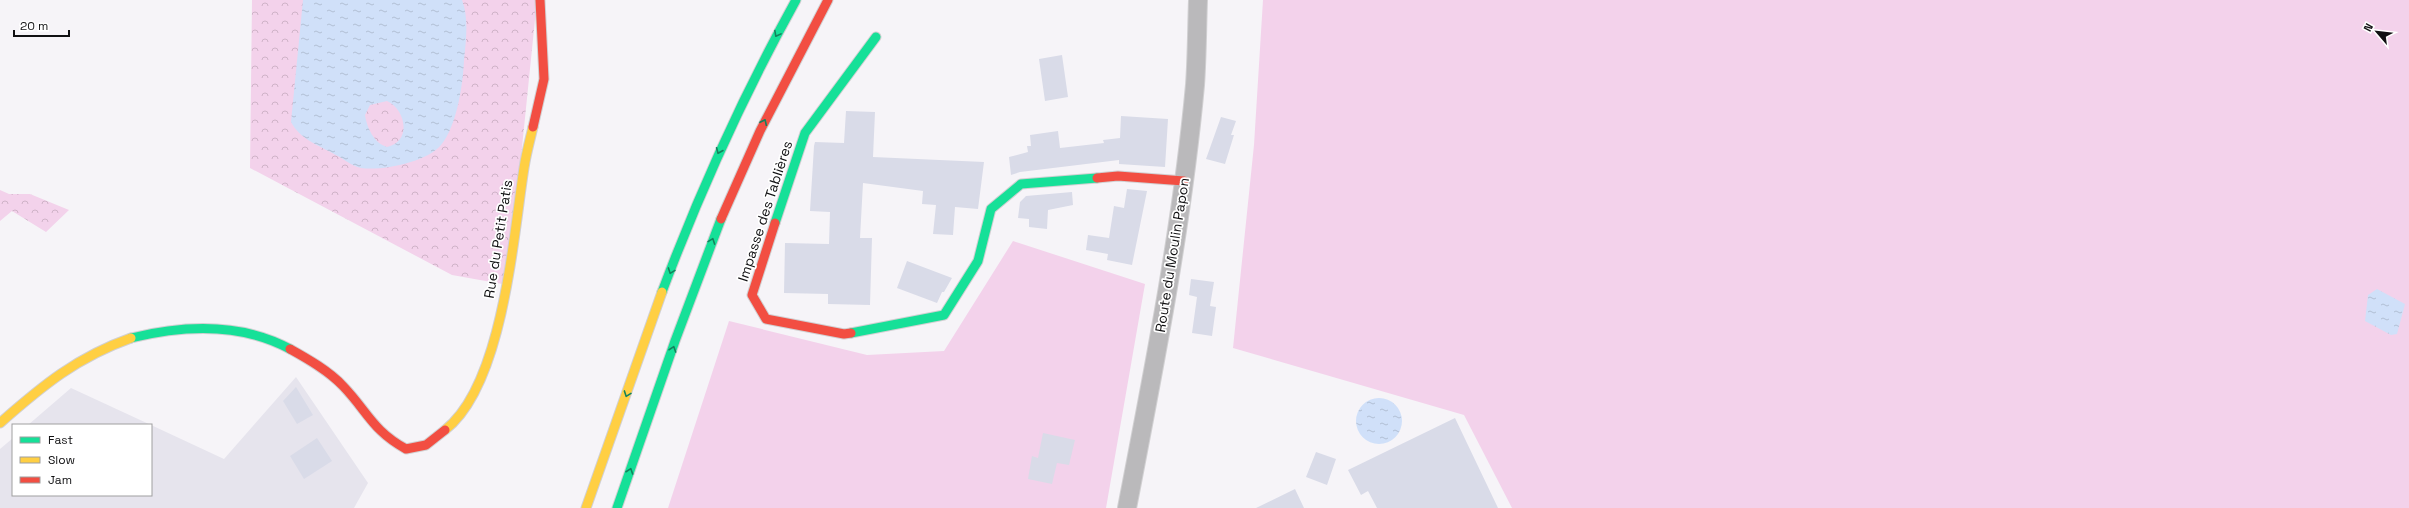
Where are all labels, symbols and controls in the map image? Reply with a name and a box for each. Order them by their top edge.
scale bar [14,12,69,38]
north arrow [2357,12,2397,52]
text: 20 m [20,18,48,34]
text: N [2360,21,2376,34]
one-way arrow [774,30,782,37]
one-way arrow [759,119,767,127]
street label: Impasse des Tablières [734,138,796,284]
one-way arrow [716,147,724,154]
street label: Route du Moulin Papon [1151,176,1193,334]
street label: Rue du Petit Patis [480,178,516,300]
one-way arrow [708,238,716,245]
one-way arrow [667,268,675,275]
one-way arrow [668,345,677,352]
one-way arrow [623,390,631,397]
legend [12,424,152,496]
text: Fast [48,432,73,448]
text: Slow [48,452,75,468]
one-way arrow [625,468,633,475]
text: Jam [48,472,72,488]

